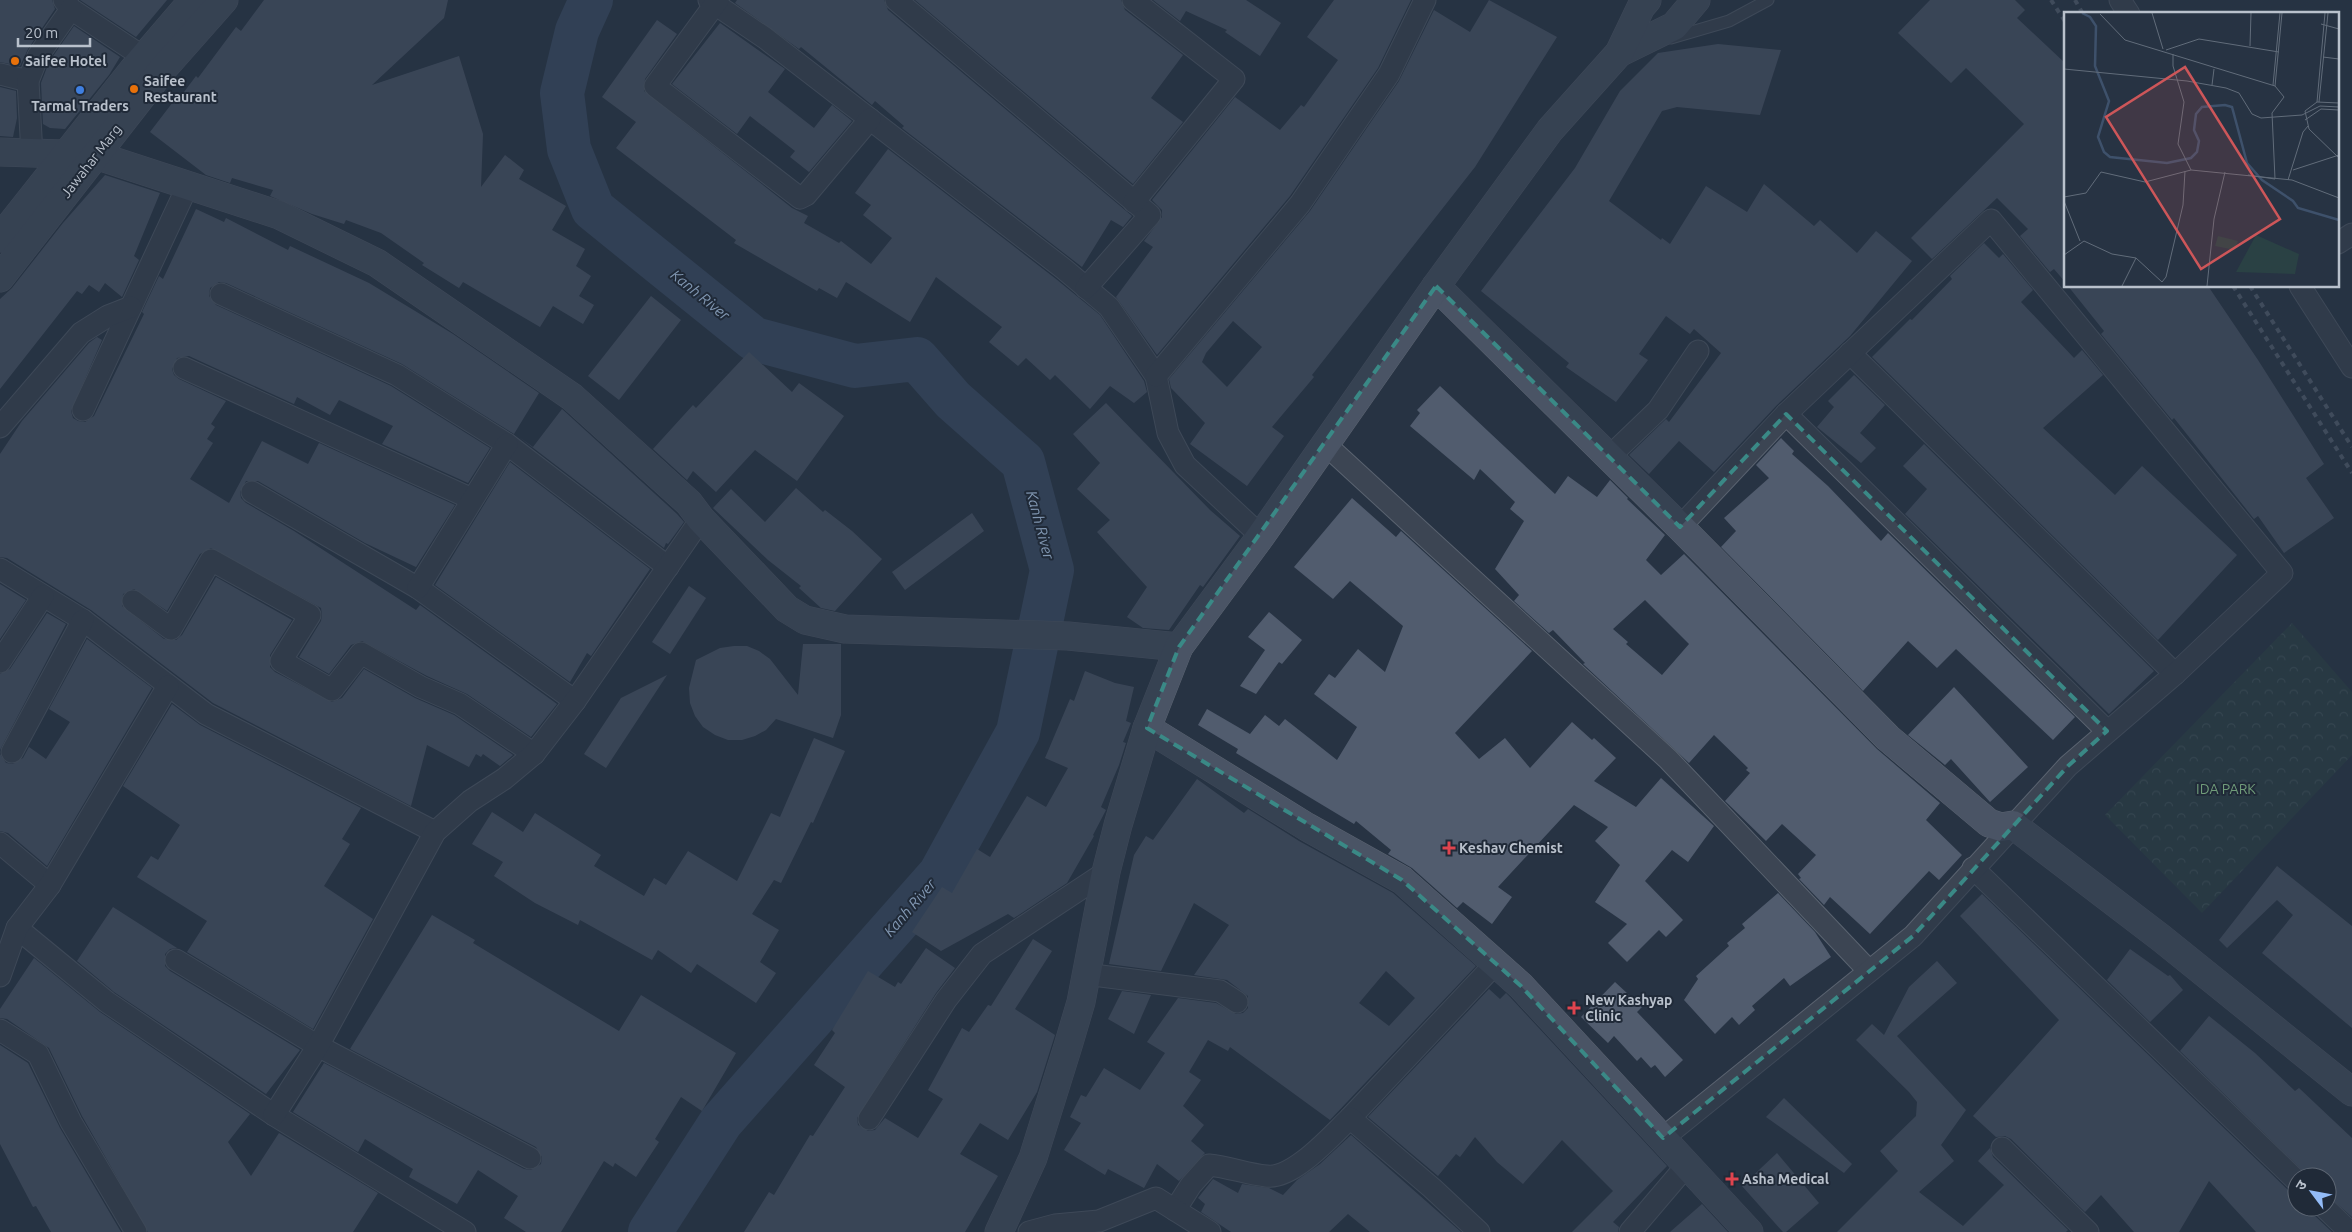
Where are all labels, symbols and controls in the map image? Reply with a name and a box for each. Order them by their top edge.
inset map [2064,12,2340,288]
scale bar [18,15,90,47]
text: 20 m [25,24,58,41]
place label: Saifee Hotel [25,53,106,69]
marker: Saifee Hotel [9,55,21,67]
place label: Saifee Restaurant [144,73,217,105]
marker: Saifee Restaurant [128,83,140,95]
marker: Tarmal Traders [74,84,86,96]
place label: Tarmal Traders [31,98,129,114]
street label: Jawahar Marg [57,121,125,201]
water label: Kanh River [668,266,734,324]
water label: Kanh River [1023,489,1058,562]
park label: IDA PARK [2196,781,2256,797]
place label: Keshav Chemist [1459,840,1563,856]
marker: Keshav Chemist [1443,842,1455,854]
water label: Kanh River [880,875,940,940]
place label: New Kashyap Clinic [1585,992,1673,1024]
marker: New Kashyap Clinic [1567,1001,1581,1015]
north arrow [2287,1167,2337,1217]
place label: Asha Medical [1742,1171,1829,1187]
marker: Asha Medical [1726,1173,1738,1185]
text: उ [2292,1177,2310,1193]

